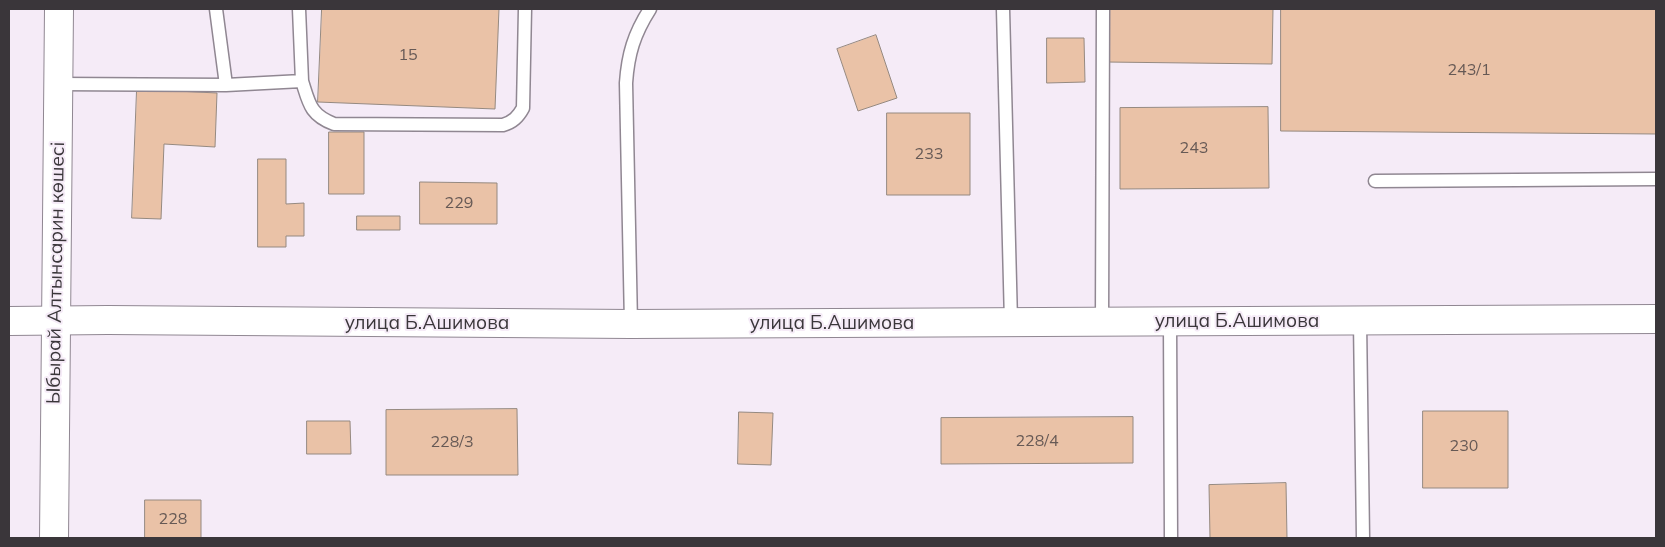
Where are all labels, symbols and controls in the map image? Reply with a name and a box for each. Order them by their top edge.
house number: 15 [398,45,418,65]
house number: 243/1 [1448,60,1490,80]
house number: 243 [1180,138,1208,158]
street label: Ыбырай Алтынсарин көшесі [42,142,70,404]
house number: 233 [915,144,943,164]
house number: 229 [445,193,473,213]
street label: улица Б.Ашимова [1155,310,1319,332]
street label: улица Б.Ашимова [345,312,509,334]
street label: улица Б.Ашимова [750,312,914,334]
house number: 228/4 [1016,431,1058,451]
house number: 228/3 [431,432,473,452]
house number: 230 [1450,436,1478,456]
house number: 228 [159,509,187,529]

